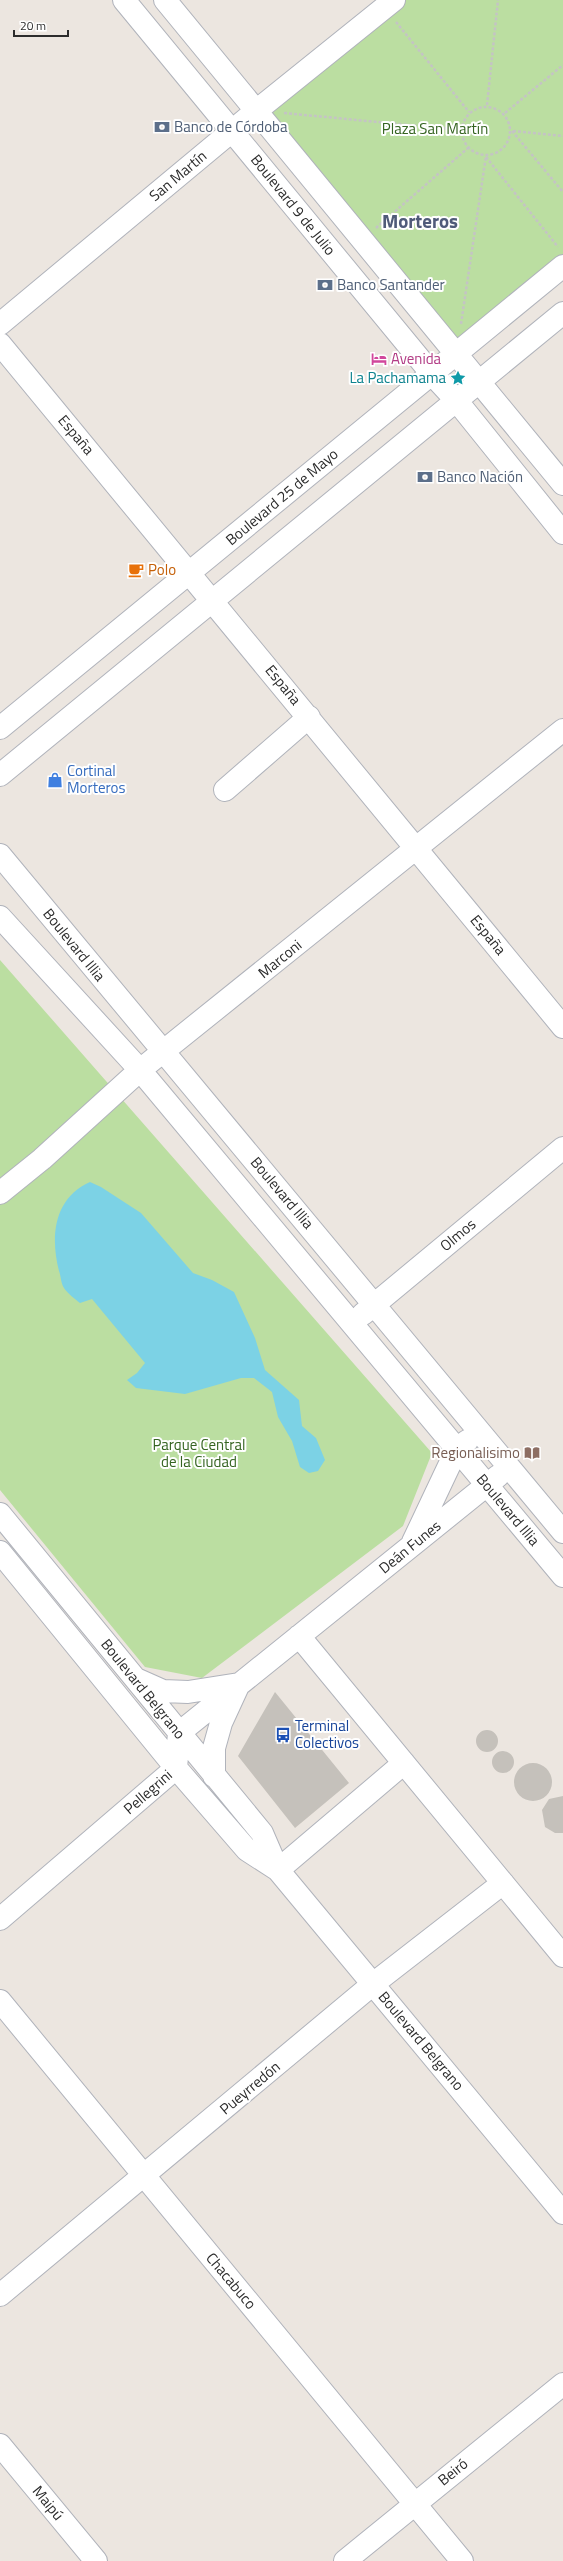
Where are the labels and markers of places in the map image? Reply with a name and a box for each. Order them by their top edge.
place label: Banco de Córdoba [174,115,288,138]
bank icon: Banco de Córdoba [153,118,171,136]
place label: Banco Santander [337,273,445,296]
bank icon: Banco Santander [316,276,334,294]
place label: Avenida [391,347,442,370]
hotel icon: Avenida [370,350,388,368]
place label: La Pachamama [349,366,446,389]
place icon: La Pachamama [449,369,467,387]
place label: Banco Nación [437,465,523,488]
bank icon: Banco Nación [416,468,434,486]
place label: Polo [148,558,176,581]
cafe icon: Polo [127,561,145,579]
place label: Cortinal Morteros [67,759,125,799]
shop icon: Cortinal Morteros [46,771,64,789]
place label: Regionalisimo [431,1441,520,1464]
library icon: Regionalisimo [523,1444,541,1462]
place label: Terminal Colectivos [295,1714,359,1754]
bus stop icon: Terminal Colectivos [274,1726,292,1744]

